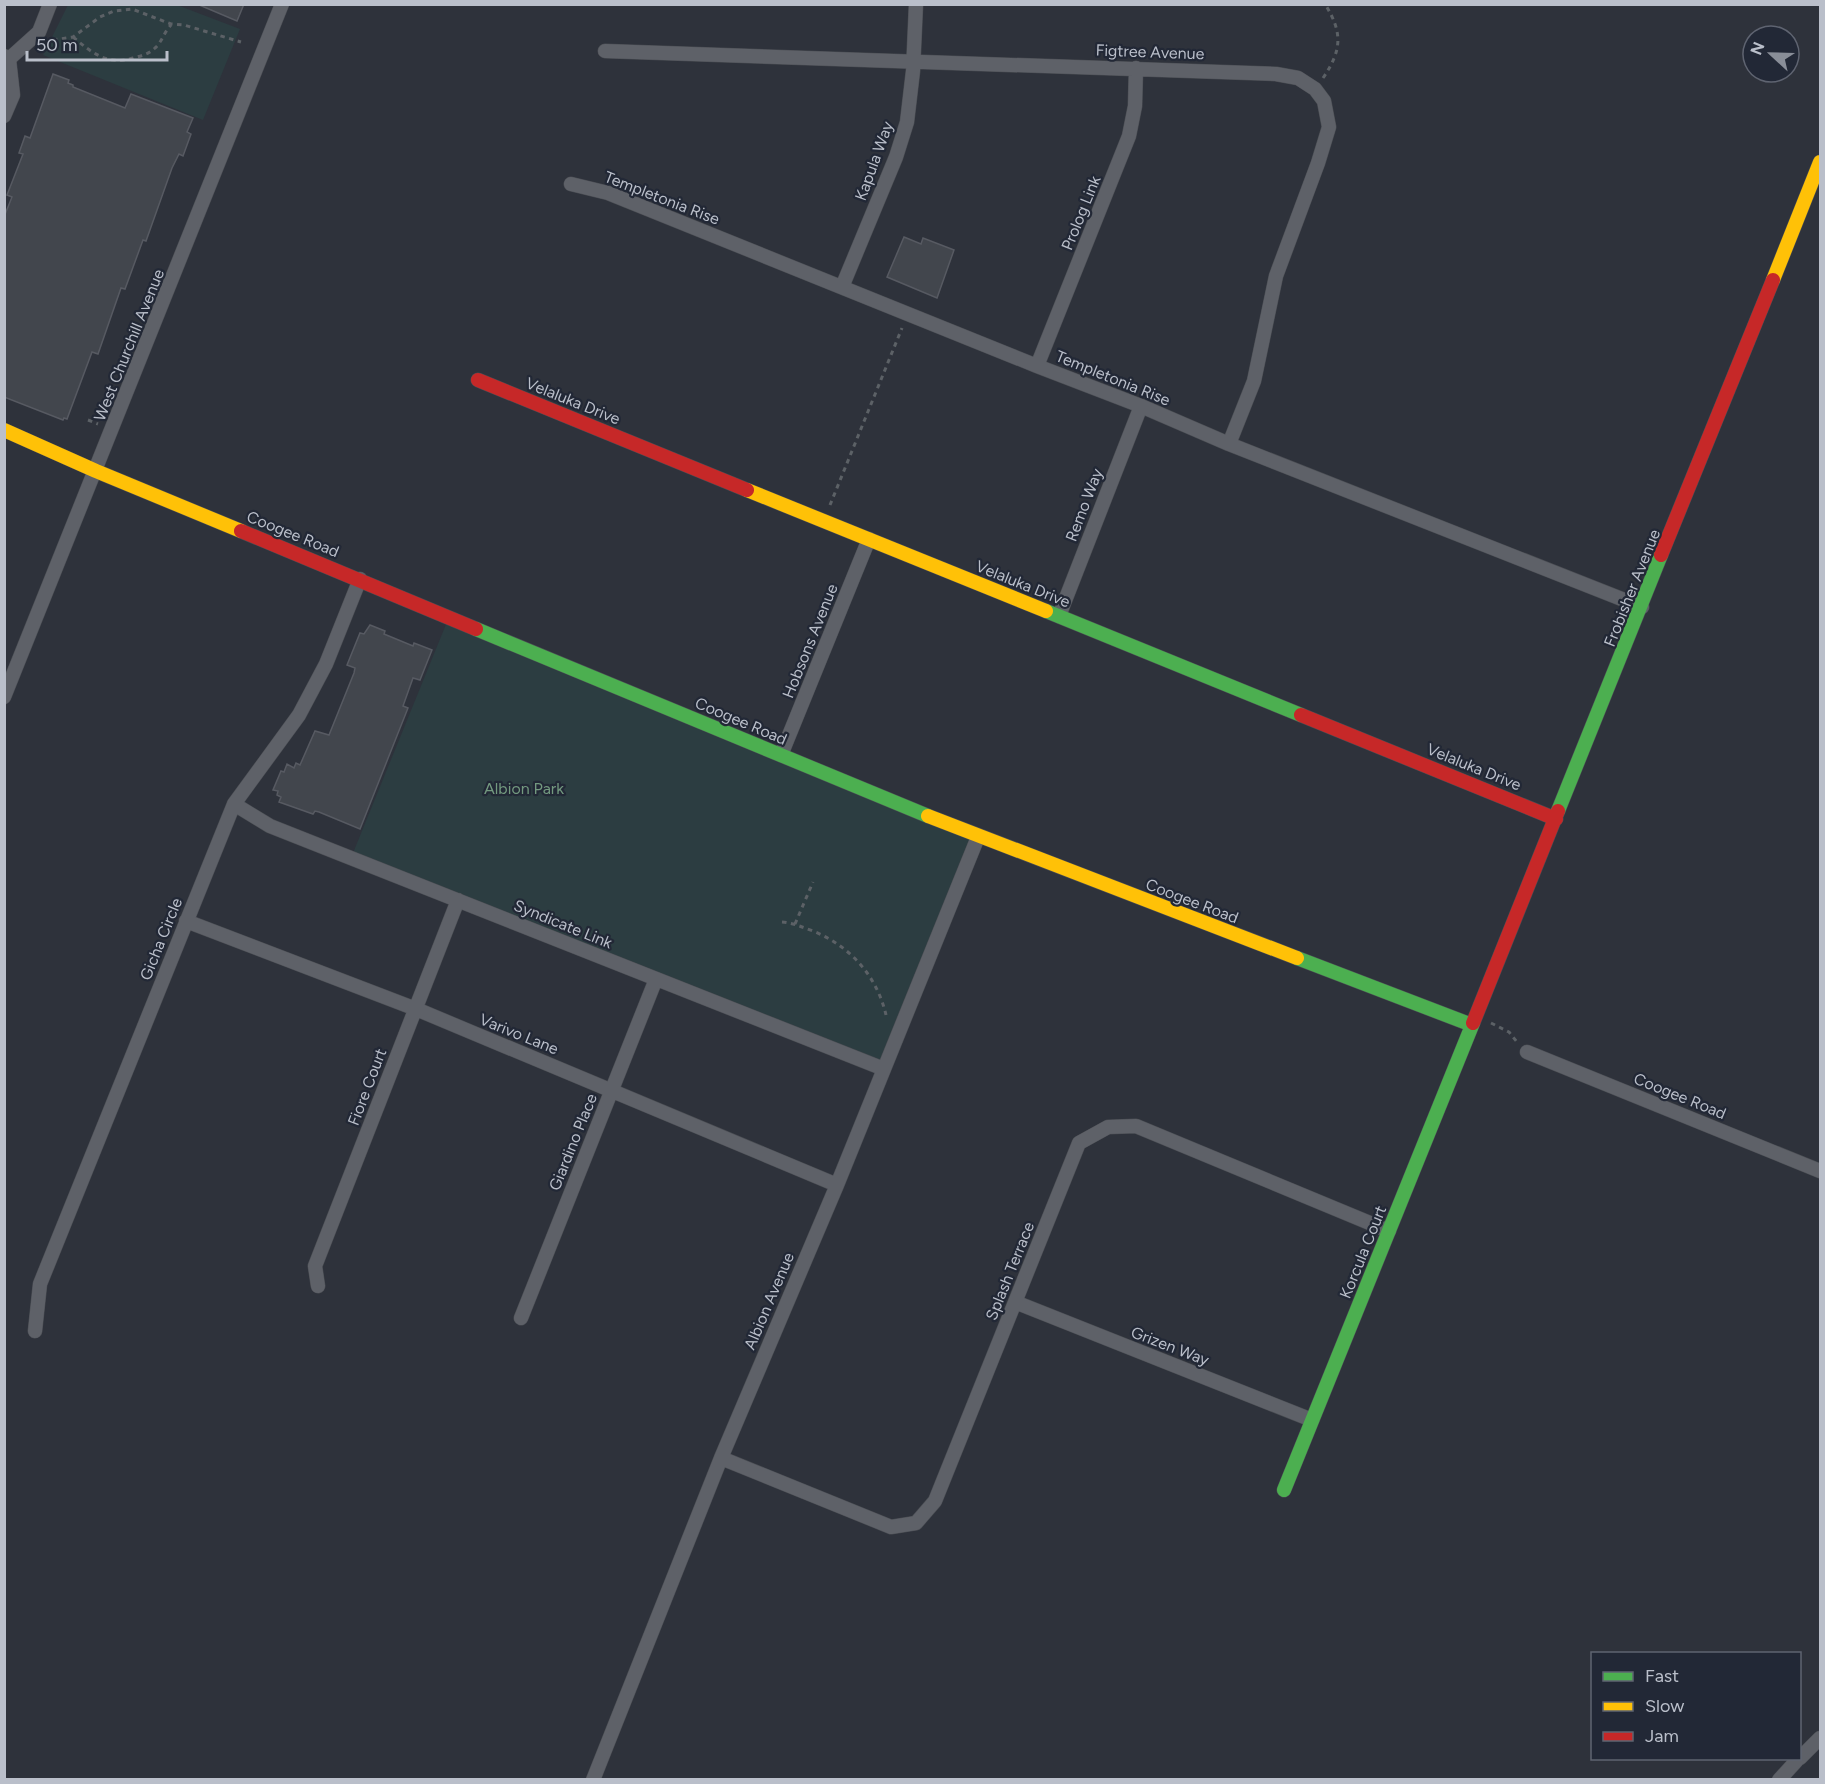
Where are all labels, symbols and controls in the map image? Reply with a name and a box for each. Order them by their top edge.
scale bar [27,24,166,62]
north arrow [1741,24,1801,84]
text: 50 m [36,34,78,56]
text: N [1746,39,1769,58]
street label: Figtree Avenue [1095,41,1205,63]
street label: Kapula Way [851,118,897,203]
street label: Templetonia Rise [602,167,723,229]
street label: Prolog Link [1057,173,1105,253]
street label: West Churchill Avenue [90,266,168,424]
street label: Templetonia Rise [1053,346,1173,410]
street label: Velaluka Drive [523,373,623,429]
street label: Remo Way [1061,465,1107,544]
street label: Coogee Road [244,507,342,561]
street label: Frobisher Avenue [1600,526,1664,649]
street label: Velaluka Drive [973,556,1073,612]
street label: Hobsons Avenue [778,581,842,701]
street label: Coogee Road [692,693,790,749]
street label: Velaluka Drive [1424,739,1524,795]
park label: Albion Park [484,779,564,798]
street label: Coogee Road [1143,875,1241,927]
street label: Gicha Circle [136,895,186,983]
street label: Syndicate Link [511,896,615,952]
street label: Varivo Lane [477,1010,561,1058]
street label: Fiore Court [344,1046,390,1128]
street label: Coogee Road [1631,1069,1729,1123]
street label: Giardino Place [545,1090,601,1193]
street label: Korcula Court [1336,1203,1390,1301]
street label: Splash Terrace [982,1219,1038,1323]
street label: Albion Avenue [740,1249,798,1352]
street label: Grizen Way [1128,1322,1212,1370]
legend [1591,1652,1801,1760]
text: Fast [1645,1665,1679,1687]
text: Slow [1645,1695,1684,1717]
text: Jam [1645,1725,1679,1747]

